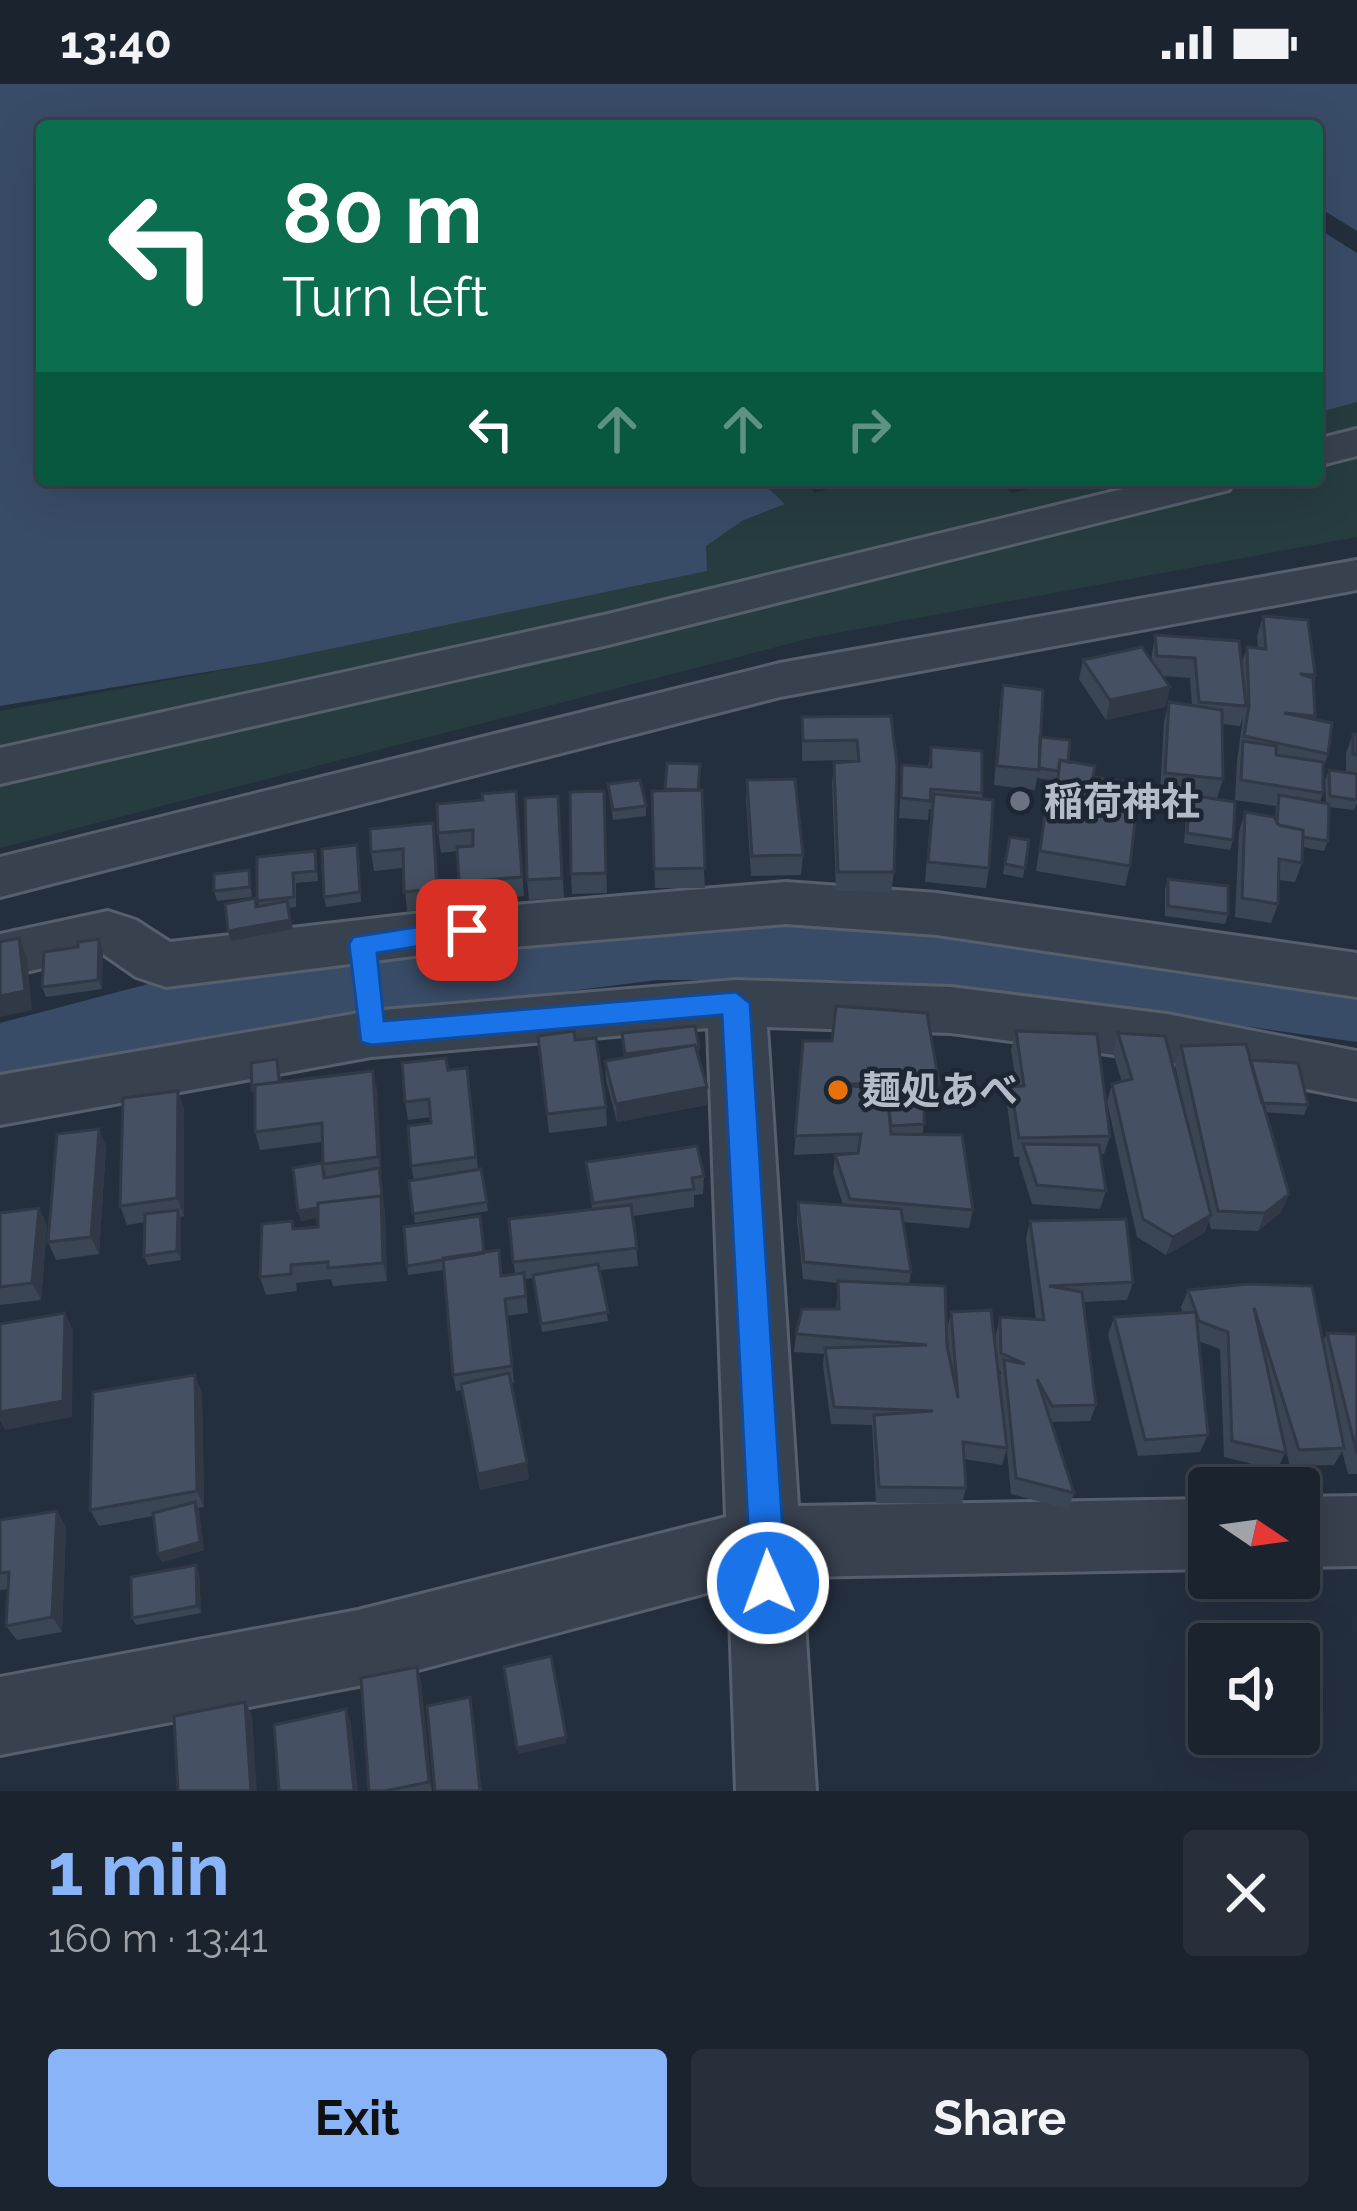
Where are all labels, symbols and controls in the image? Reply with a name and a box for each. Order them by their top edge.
text: 13:40 [60,16,172,69]
text: 80 m [282,164,483,263]
icon: left [84,168,240,324]
text: Turn left [282,265,489,329]
icon: left [458,396,524,462]
icon: ahead [584,396,650,462]
icon: ahead [710,396,776,462]
icon: right [836,396,902,462]
place label: 稲荷神社 [1044,778,1200,824]
marker: 稲荷神社 [1007,788,1033,814]
pin [416,879,518,981]
icon: arrive [434,897,500,963]
place label: 麺処あべ [862,1067,1018,1113]
marker: 麺処あべ [825,1077,851,1103]
north arrow [1188,1467,1320,1599]
map controls [1188,1467,1320,1755]
position arrow [705,1520,831,1646]
button: sound [1188,1623,1320,1755]
text: 1 min [48,1827,230,1912]
button: close [1183,1830,1309,1956]
text: 160 m · 13:41 [48,1915,268,1961]
button: Exit [48,2049,667,2187]
button: Share [691,2049,1309,2187]

